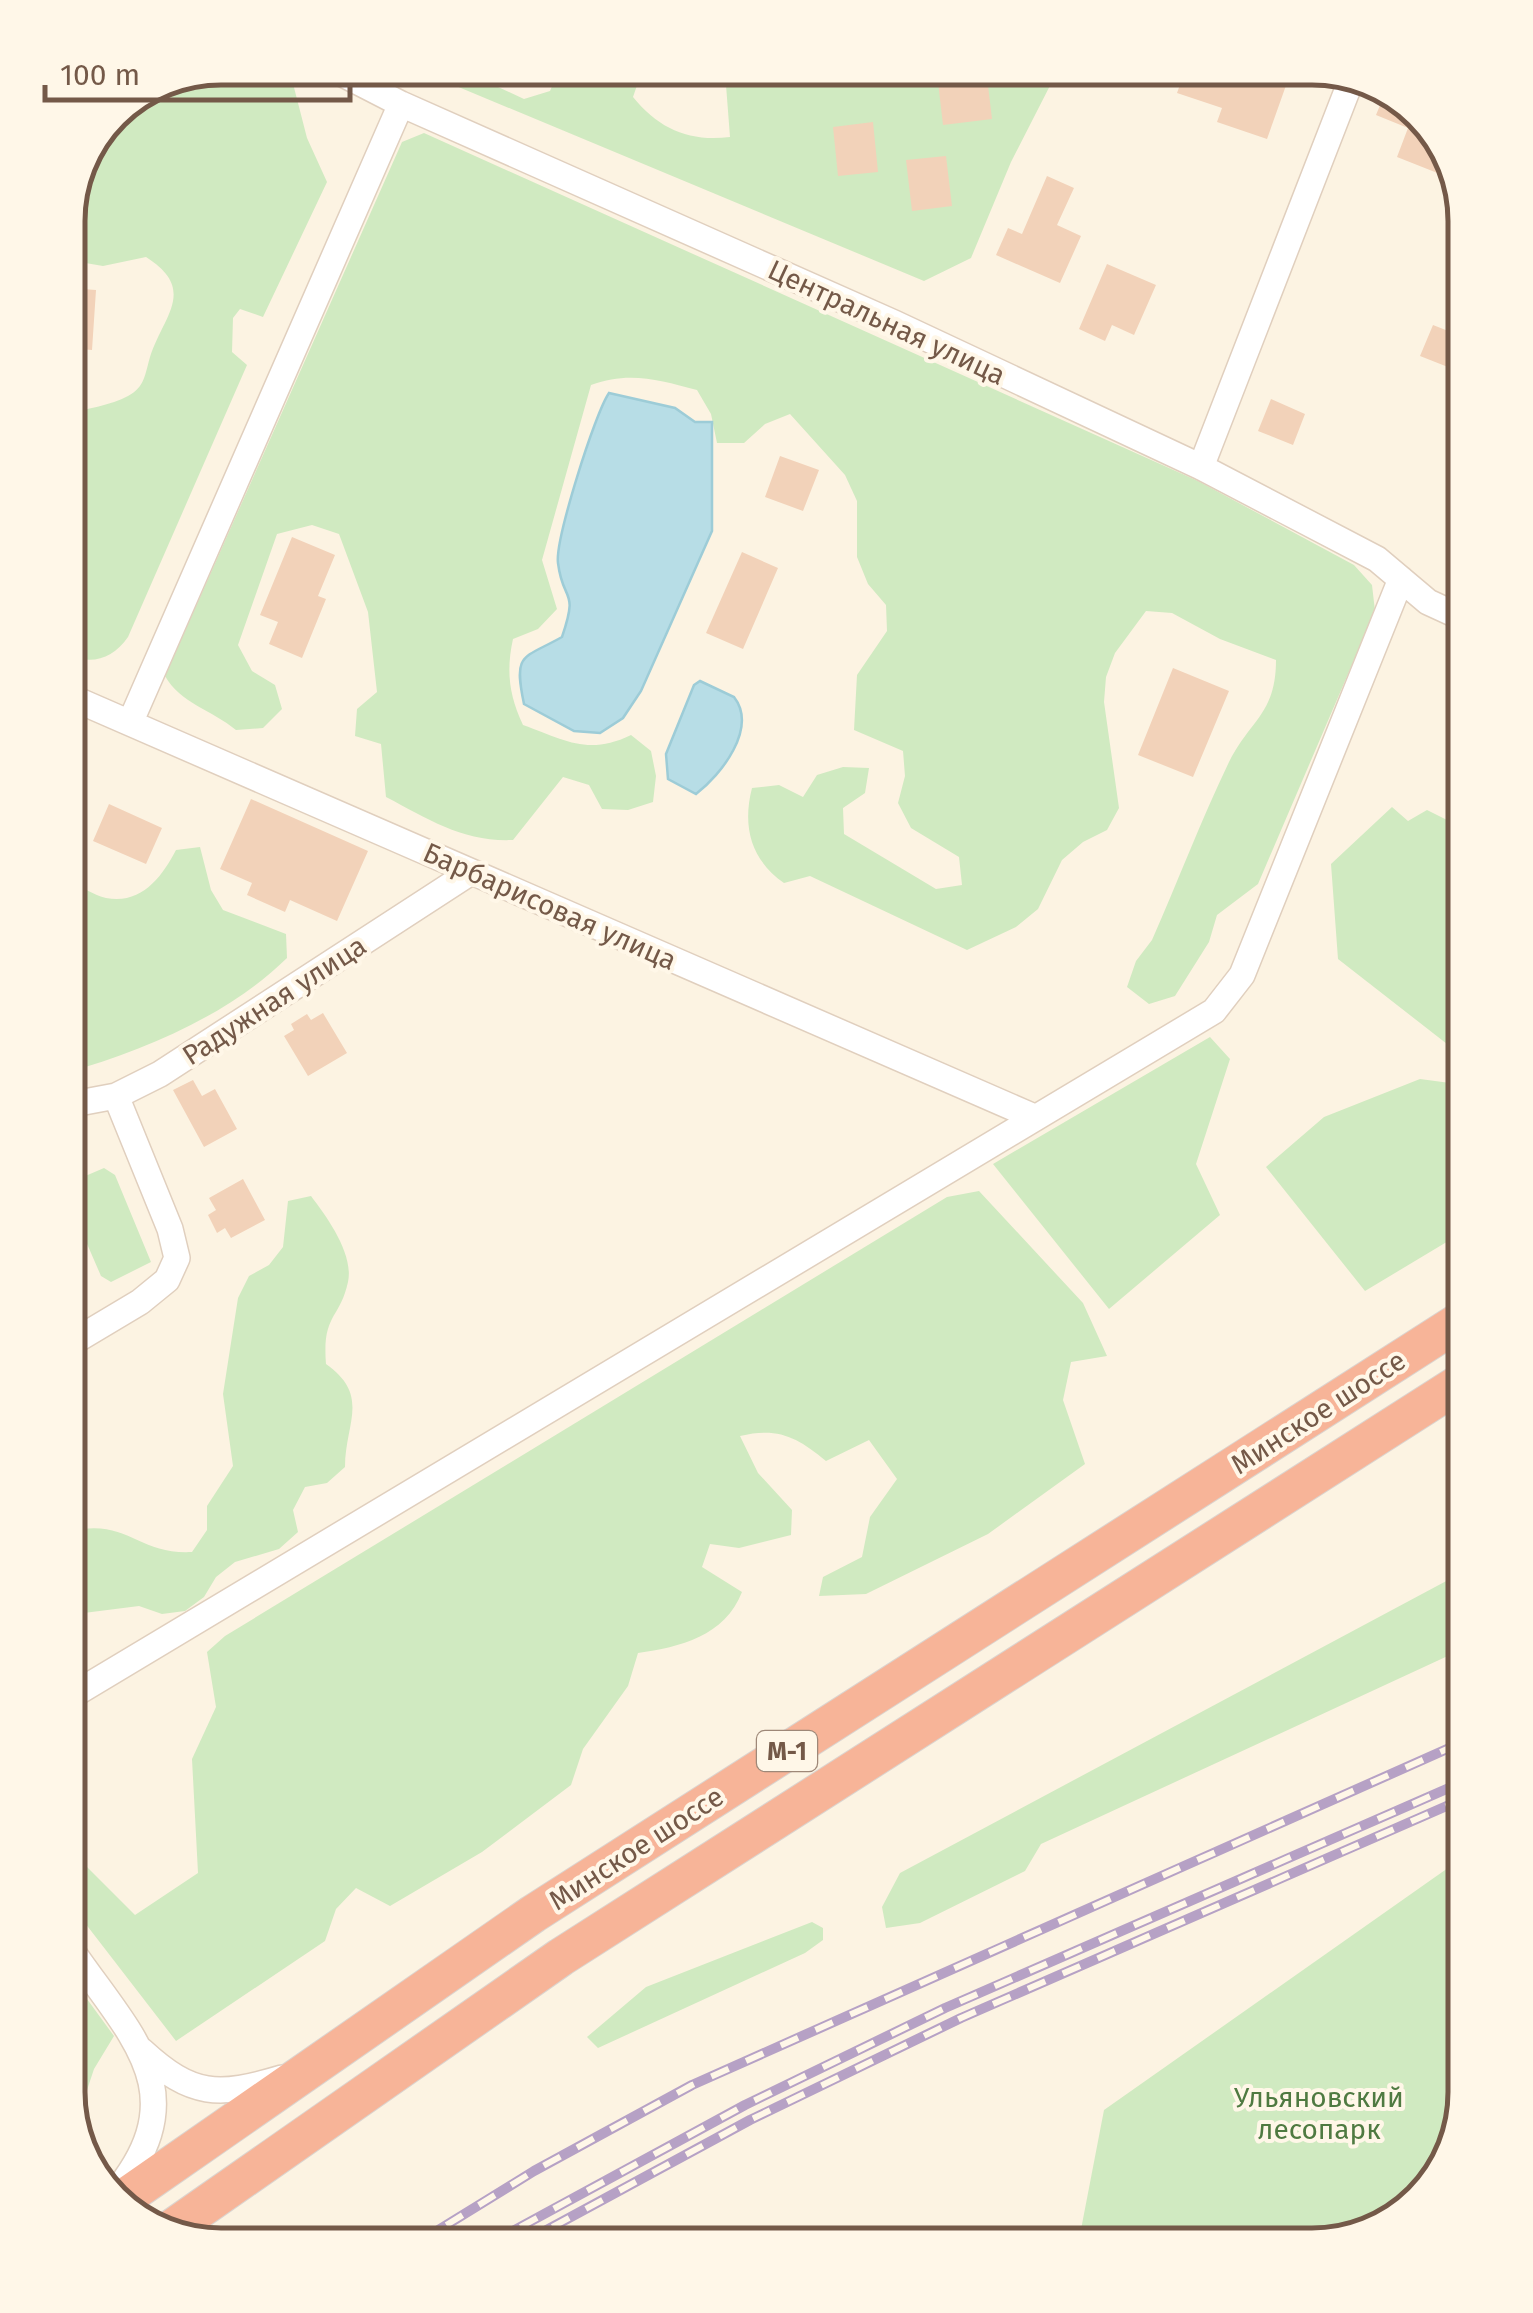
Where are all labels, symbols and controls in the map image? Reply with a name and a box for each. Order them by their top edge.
scale bar [45,40,350,102]
text: 100 m [60,57,140,93]
street label: Центральная улица [763,253,1011,392]
street label: Барбарисовая улица [418,836,681,977]
street label: Радужная улица [176,929,372,1072]
street label: Минское шоссе [1225,1344,1412,1481]
road number: М-1 [757,1731,817,1771]
street label: Минское шоссе [543,1780,730,1917]
park label: Ульяновский лесопарк [1234,2081,1404,2146]

